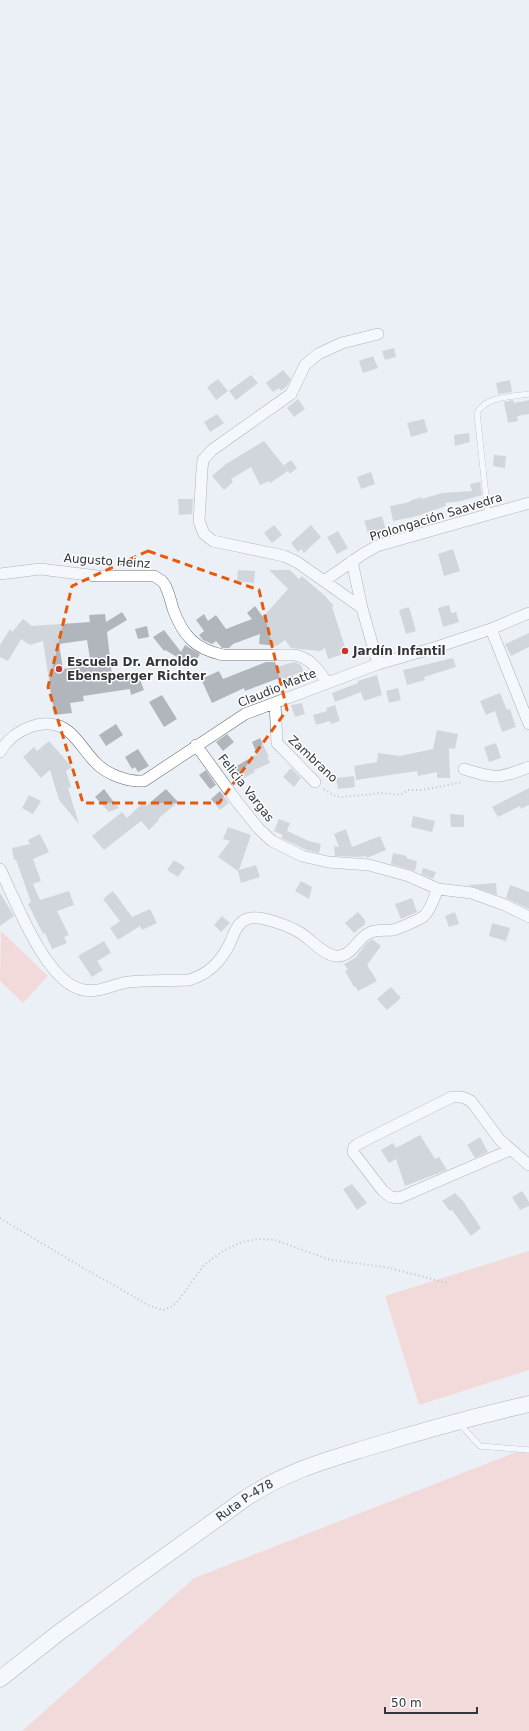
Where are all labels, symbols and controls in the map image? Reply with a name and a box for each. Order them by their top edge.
street label: Prolongación Saavedra [368,490,504,544]
street label: Augusto Heinz [63,551,151,571]
place label: Jardín Infantil [352,644,446,658]
marker: Jardín Infantil [340,646,350,656]
place label: Escuela Dr. Arnoldo Ebensperger Richter [67,655,206,683]
marker: Escuela Dr. Arnoldo Ebensperger Richter [54,664,64,674]
street label: Claudio Matte [236,666,318,710]
street label: Zambrano [286,733,340,785]
street label: Felicia Vargas [215,751,277,825]
street label: Ruta P-478 [213,1476,276,1524]
scale bar [385,1689,477,1715]
text: 50 m [391,1696,422,1710]

